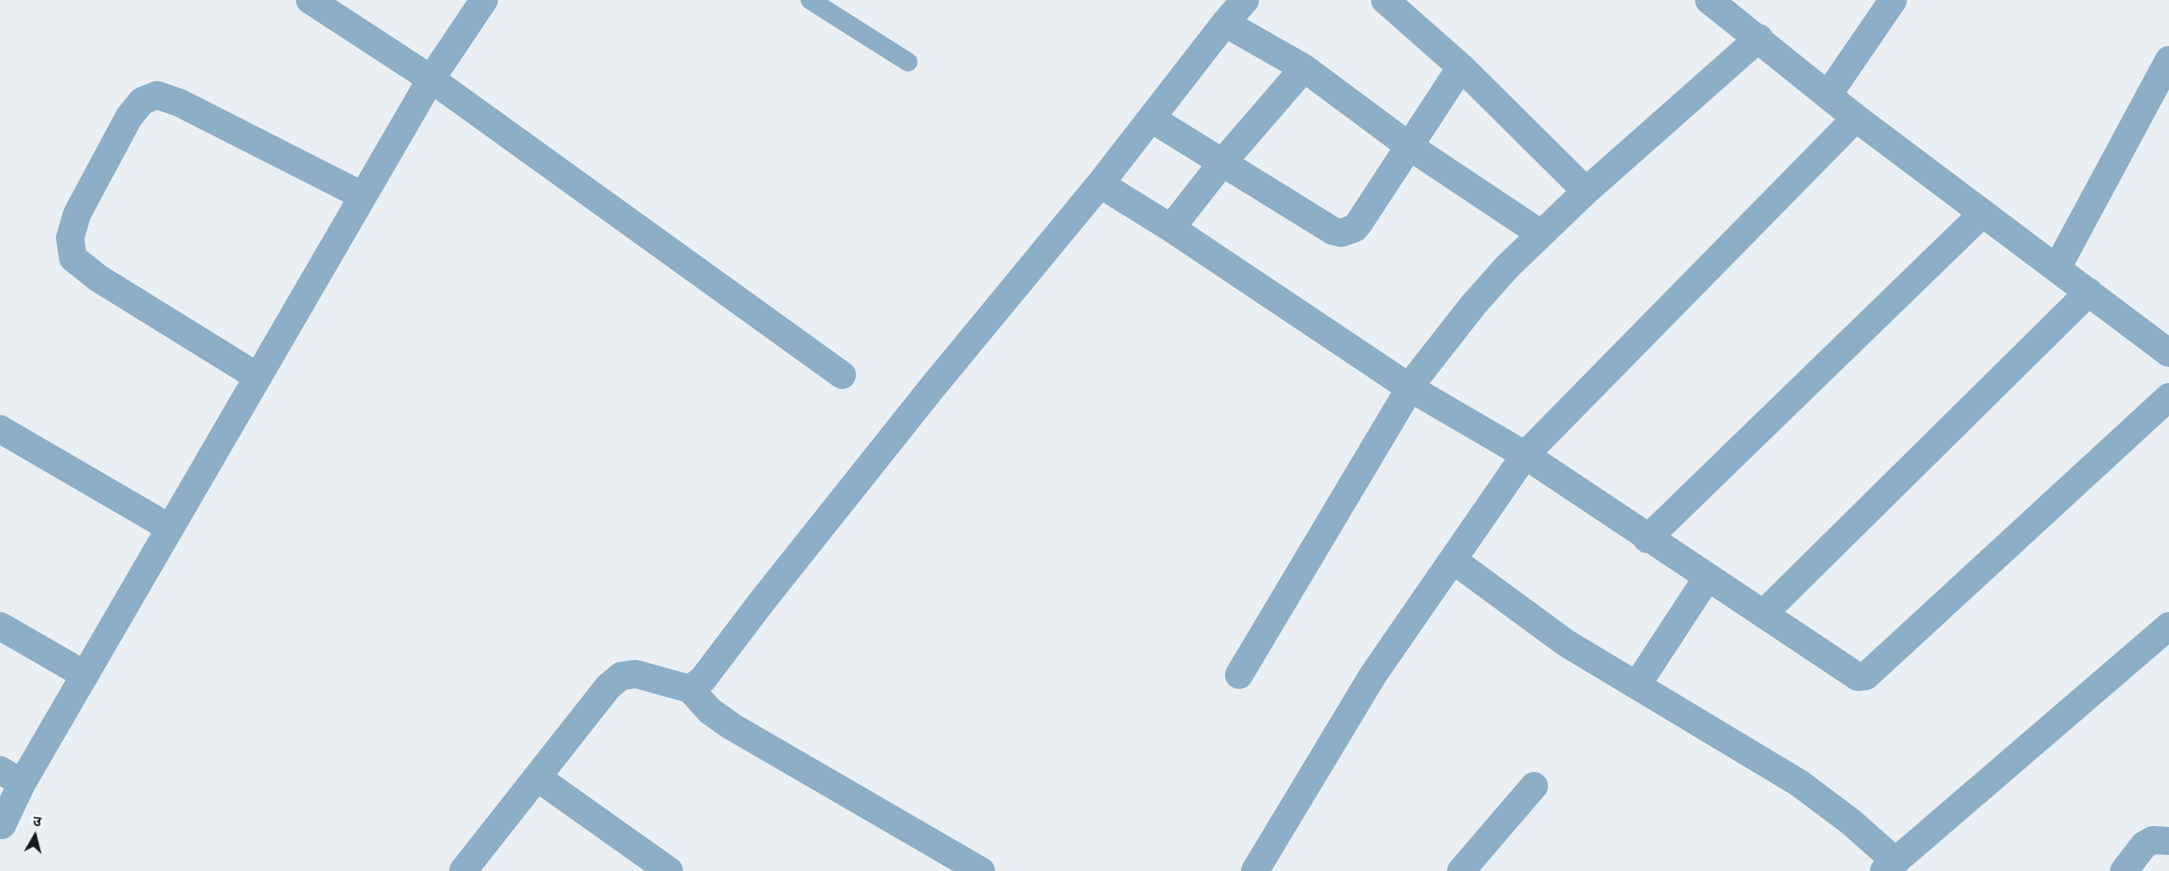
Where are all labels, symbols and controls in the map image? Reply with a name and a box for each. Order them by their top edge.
north arrow [10,811,60,861]
text: उ [32,813,42,830]

